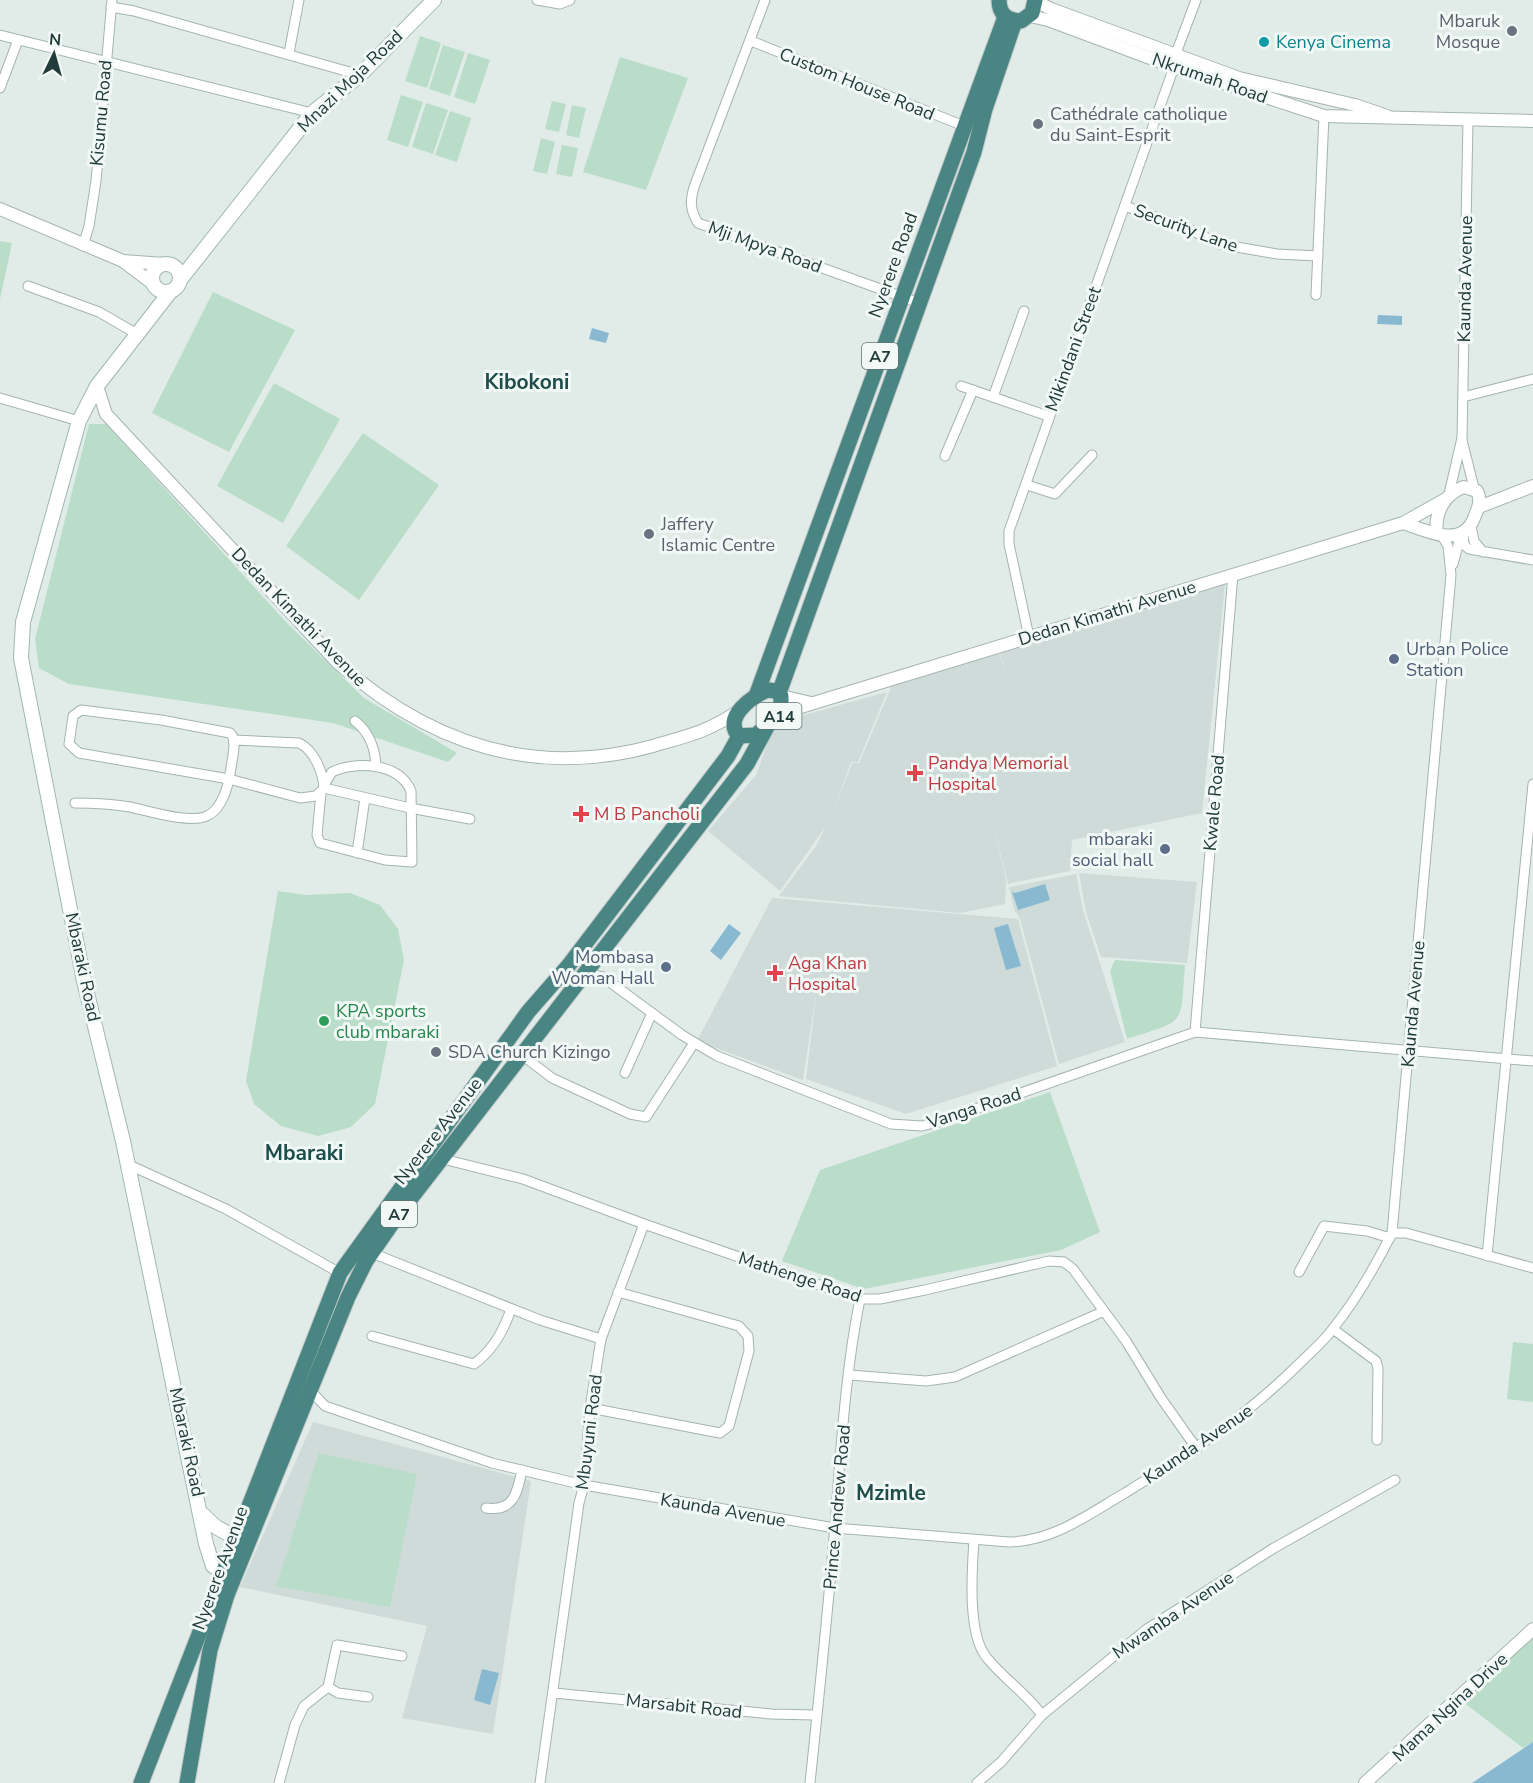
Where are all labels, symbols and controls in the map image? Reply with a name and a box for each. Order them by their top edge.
place label: Mbaruk Mosque [1436,9,1501,54]
north arrow [24,24,84,84]
street label: Mnazi Moja Road [292,24,408,138]
marker: Mbaruk Mosque [1505,24,1519,38]
text: N [48,29,62,52]
place label: Kenya Cinema [1276,30,1391,54]
marker: Kenya Cinema [1257,35,1271,49]
street label: Custom House Road [776,42,938,126]
street label: Nkrumah Road [1149,47,1271,109]
street label: Kisumu Road [84,59,118,167]
place label: Cathédrale catholique du Saint-Esprit [1050,102,1227,147]
marker: Cathédrale catholique du Saint-Esprit [1031,117,1045,131]
street label: Security Lane [1131,198,1241,258]
street label: Nyerere Road [863,209,923,321]
street label: Mji Mpya Road [705,215,825,279]
street label: Kaunda Avenue [1452,215,1478,343]
street label: Mikindani Street [1039,283,1107,415]
road number: A7 [862,343,898,369]
district label: Kibokoni [485,368,569,396]
place label: Jaffery Islamic Centre [660,512,775,557]
marker: Jaffery Islamic Centre [642,527,656,541]
street label: Dedan Kimathi Avenue [226,542,372,692]
street label: Dedan Kimathi Avenue [1015,575,1199,651]
place label: Urban Police Station [1406,637,1509,682]
marker: Urban Police Station [1387,652,1401,666]
road number: A14 [756,703,802,729]
place label: Pandya Memorial Hospital [928,751,1069,796]
street label: Kwale Road [1198,754,1230,852]
marker: Pandya Memorial Hospital [906,764,924,782]
place label: M B Pancholi [594,802,700,826]
marker: M B Pancholi [572,805,590,823]
place label: mbaraki social hall [1072,827,1154,872]
marker: mbaraki social hall [1158,842,1172,856]
street label: Mbaraki Road [60,910,106,1024]
street label: Kaunda Avenue [1396,940,1430,1068]
place label: Mombasa Woman Hall [552,945,655,990]
place label: Aga Khan Hospital [788,951,867,996]
marker: Mombasa Woman Hall [659,960,673,974]
marker: Aga Khan Hospital [766,964,784,982]
place label: KPA sports club mbaraki [336,999,439,1044]
marker: KPA sports club mbaraki [317,1014,331,1028]
place label: SDA Church Kizingo [448,1040,611,1064]
marker: SDA Church Kizingo [429,1045,443,1059]
street label: Nyerere Avenue [389,1073,487,1189]
street label: Vanga Road [923,1081,1024,1135]
district label: Mbaraki [265,1139,343,1167]
road number: A7 [381,1201,417,1227]
street label: Mathenge Road [735,1246,865,1308]
street label: Mbuyuni Road [570,1373,608,1491]
street label: Mbaraki Road [164,1385,210,1499]
street label: Kaunda Avenue [1139,1399,1257,1489]
street label: Prince Andrew Road [818,1423,856,1591]
district label: Mzimle [856,1479,926,1507]
street label: Kaunda Avenue [658,1487,788,1533]
street label: Nyerere Avenue [187,1503,253,1633]
street label: Mwamba Avenue [1108,1566,1238,1664]
street label: Mama Ngina Drive [1387,1647,1513,1767]
street label: Marsabit Road [625,1688,743,1724]

